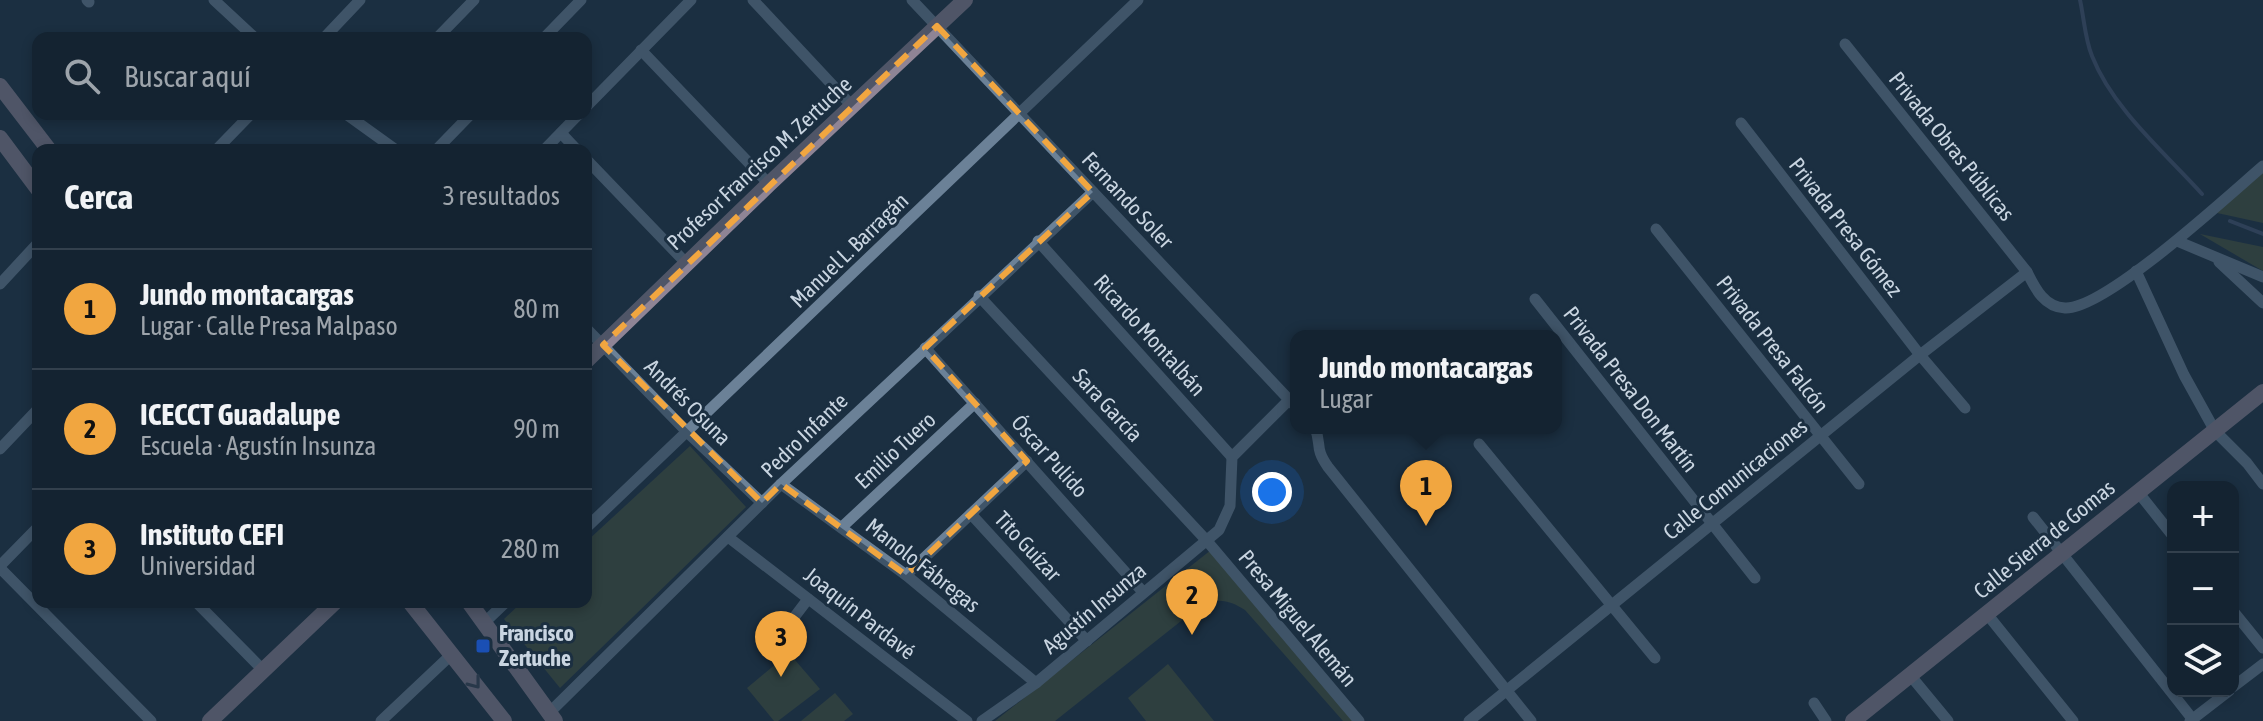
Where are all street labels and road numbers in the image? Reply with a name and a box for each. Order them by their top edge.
street label: Privada Obras Públicas [1884,66,2020,226]
street label: Profesor Francisco M. Zertuche [661,71,857,255]
street label: Fernando Soler [1077,147,1179,254]
street label: Privada Presa Gómez [1784,152,1908,302]
street label: Manuel L. Barragán [785,187,913,313]
street label: Ricardo Montalbán [1089,269,1211,401]
street label: Privada Presa Falcón [1711,270,1835,418]
street label: Privada Presa Don Martín [1558,301,1704,477]
street label: Andrés Osuna [639,353,737,451]
street label: Sara García [1068,363,1148,447]
street label: Pedro Infante [755,387,853,483]
street label: Emilio Tuero [849,406,941,494]
street label: Óscar Pulido [1006,410,1094,502]
street label: Calle Comunicaciones [1658,413,1812,545]
street label: Calle Sierra de Gomas [1968,474,2120,604]
street label: Tito Guízar [989,506,1067,587]
street label: Manolo Fábregas [861,512,985,618]
street label: Presa Miguel Alemán [1233,544,1363,692]
street label: Agustín Insunza [1037,557,1151,659]
street label: Joaquín Pardavé [799,562,921,664]

